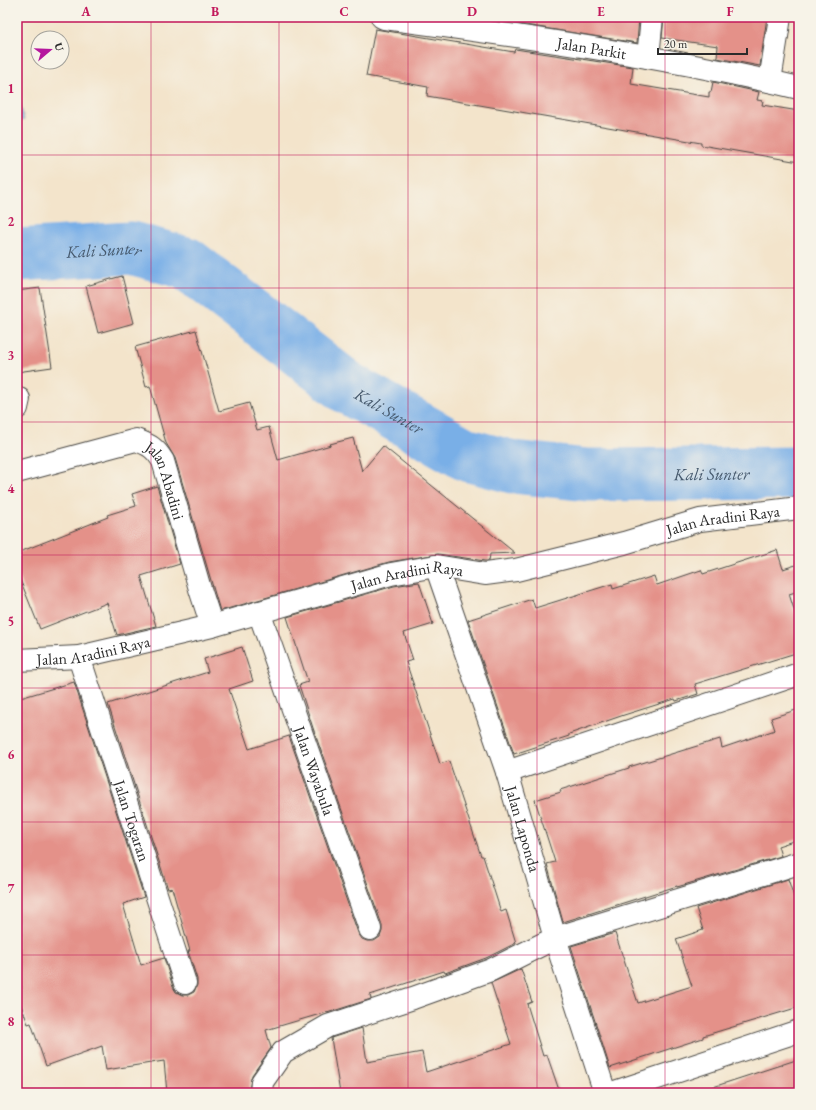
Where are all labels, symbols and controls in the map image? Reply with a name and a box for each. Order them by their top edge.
text: A [80,3,91,20]
text: B [211,3,219,20]
text: C [339,3,349,20]
text: D [467,3,477,20]
text: E [597,3,605,20]
text: F [726,3,734,20]
north arrow [30,30,70,70]
scale bar [658,30,747,56]
street label: Jalan Parkit [553,32,628,64]
text: 20 m [664,36,688,52]
text: U [52,41,68,54]
text: 1 [8,80,15,97]
text: 2 [8,213,15,230]
water label: Kali Sunter [64,237,146,263]
text: 3 [8,347,15,364]
water label: Kali Sunter [350,382,429,440]
street label: Jalan Abadini [140,435,190,522]
water label: Kali Sunter [673,462,751,485]
text: 4 [8,480,15,497]
street label: Jalan Aradini Raya [662,500,781,541]
street label: Jalan Aradini Raya [346,555,466,596]
text: 5 [8,613,14,630]
street label: Jalan Aradini Raya [34,630,153,670]
street label: Jalan Wayabula [289,721,340,819]
text: 6 [8,746,15,763]
street label: Jalan Togaran [109,775,155,864]
street label: Jalan Laponda [500,781,546,875]
text: 7 [8,880,15,897]
text: 8 [8,1013,15,1030]

